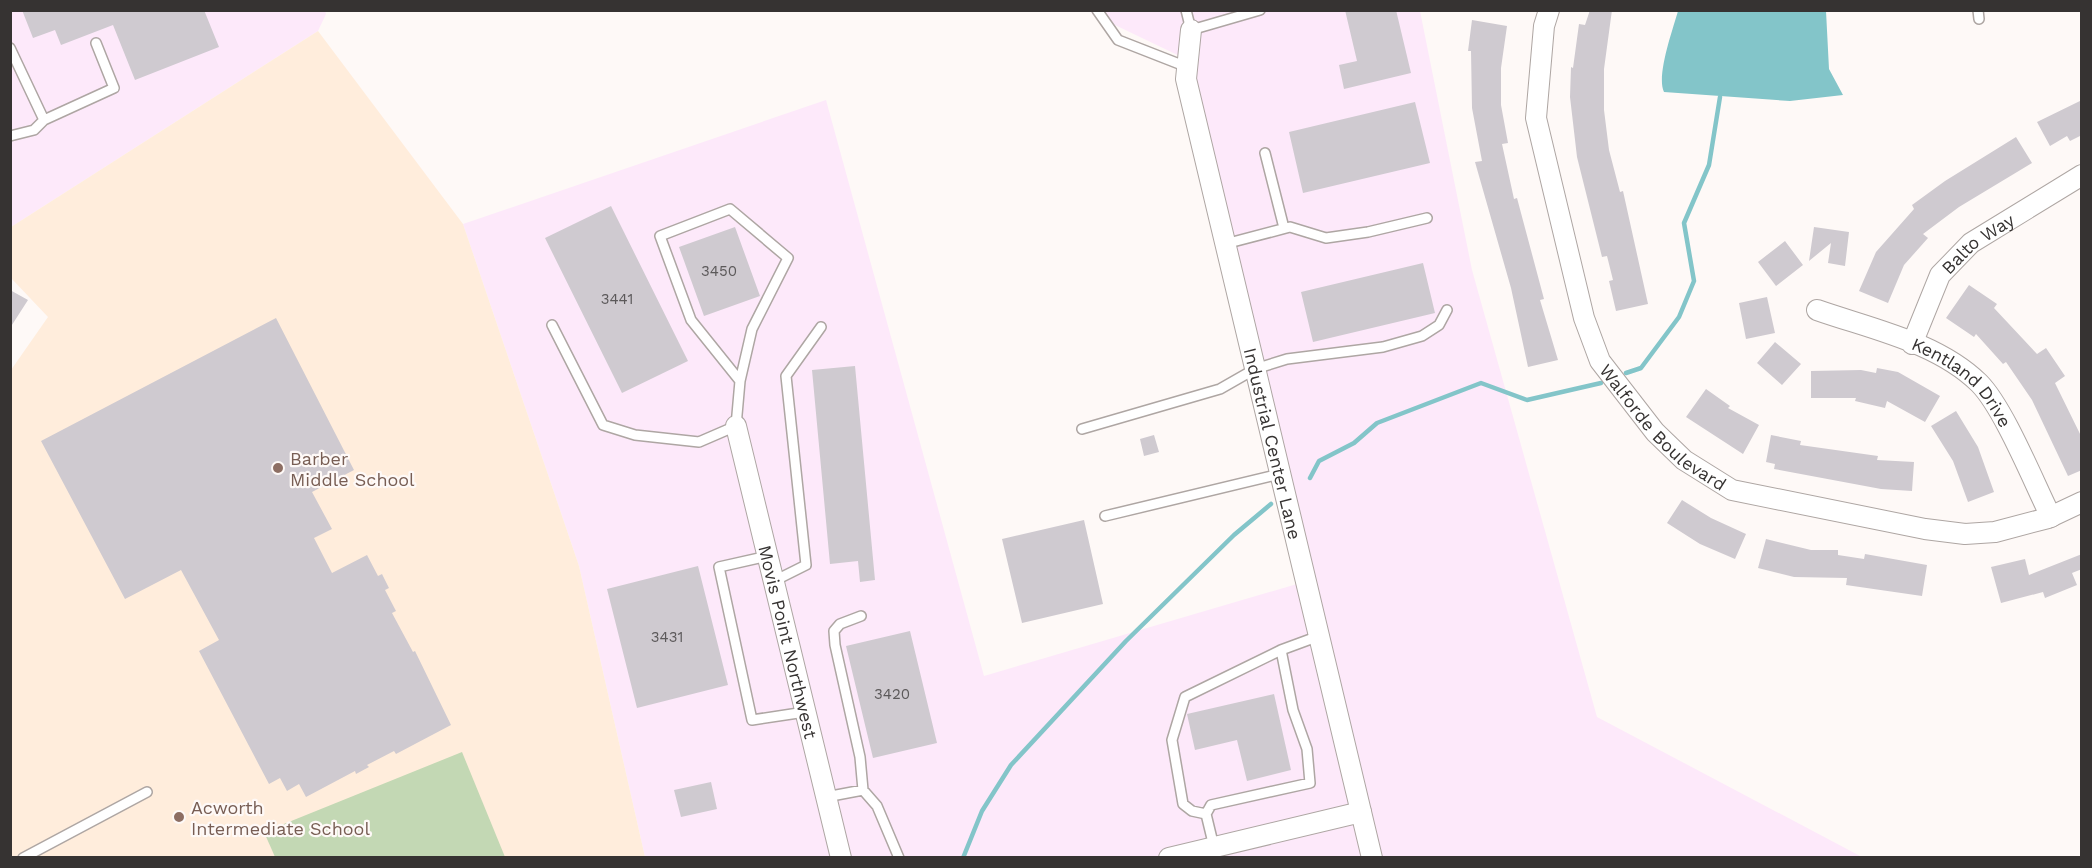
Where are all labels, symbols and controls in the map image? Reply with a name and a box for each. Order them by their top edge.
street label: Balto Way [1937,208,2018,278]
house number: 3450 [701,262,737,280]
house number: 3441 [601,290,633,308]
street label: Kentland Drive [1909,333,2016,430]
street label: Industrial Center Lane [1240,345,1306,542]
street label: Walforde Boulevard [1596,360,1730,494]
place label: Barber Middle School [290,448,415,490]
marker: Barber Middle School [271,461,285,475]
street label: Movis Point Northwest [755,543,822,741]
house number: 3431 [651,628,683,646]
house number: 3420 [874,685,910,703]
place label: Acworth Intermediate School [191,797,370,839]
marker: Acworth Intermediate School [172,810,186,824]

